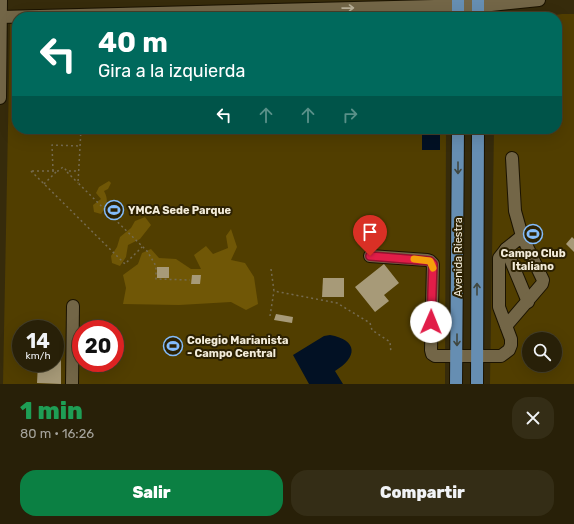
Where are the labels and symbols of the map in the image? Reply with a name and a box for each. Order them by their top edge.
one-way arrow [341,4,354,11]
one-way arrow [454,161,462,174]
sports icon: YMCA Sede Parque [103,199,125,221]
place label: YMCA Sede Parque [128,204,232,217]
pin [353,215,387,256]
street label: Avenida Riestra [452,217,465,297]
sports icon: Campo Club Italiano [522,223,544,245]
place label: Campo Club Italiano [500,247,566,273]
one-way arrow [473,283,481,296]
position arrow [410,301,452,343]
speed limit sign: 20 [72,320,124,372]
one-way arrow [453,333,461,346]
place label: Colegio Marianista - Campo Central [187,334,288,360]
sports icon: Colegio Marianista - Campo Central [162,335,184,357]

